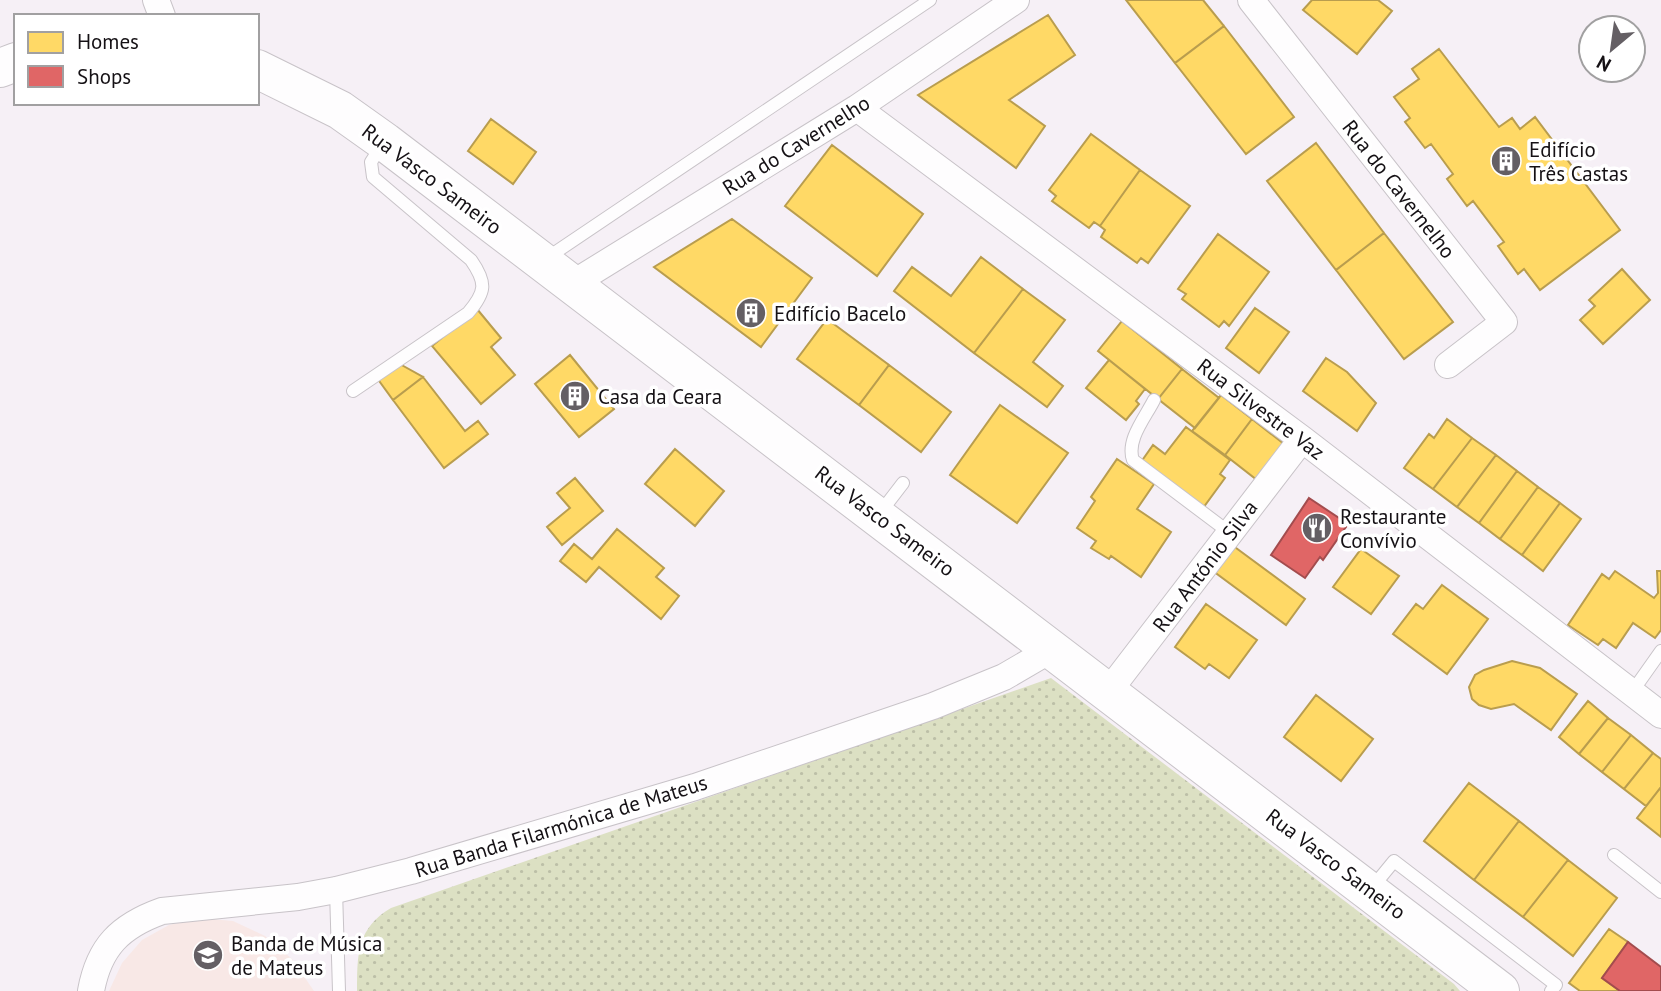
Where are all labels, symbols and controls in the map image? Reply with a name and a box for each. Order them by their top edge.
legend [14,14,259,105]
north arrow [1577,14,1647,84]
text: Homes [77,28,139,55]
text: N [1592,50,1615,77]
text: Shops [77,63,131,90]
street label: Rua do Cavernelho [717,89,875,201]
street label: Rua do Cavernelho [1336,114,1462,264]
street label: Rua Vasco Sameiro [357,118,507,240]
place label: Edifício Três Castas [1529,136,1628,187]
building icon: Edifício Três Castas [1489,144,1523,178]
building icon: Edifício Bacelo [734,296,768,330]
place label: Edifício Bacelo [774,300,906,327]
street label: Rua Silvestre Vaz [1192,352,1330,466]
building icon: Casa da Ceara [558,379,592,413]
place label: Casa da Ceara [598,383,722,410]
street label: Rua Vasco Sameiro [810,460,960,582]
street label: Rua António Silva [1147,495,1263,637]
place label: Restaurante Convívio [1340,503,1446,554]
restaurant icon: Restaurante Convívio [1300,511,1334,545]
street label: Rua Banda Filarmónica de Mateus [411,769,711,883]
street label: Rua Vasco Sameiro [1261,803,1411,925]
place label: Banda de Música de Mateus [231,930,382,981]
school or university icon: Banda de Música de Mateus [191,938,225,972]

